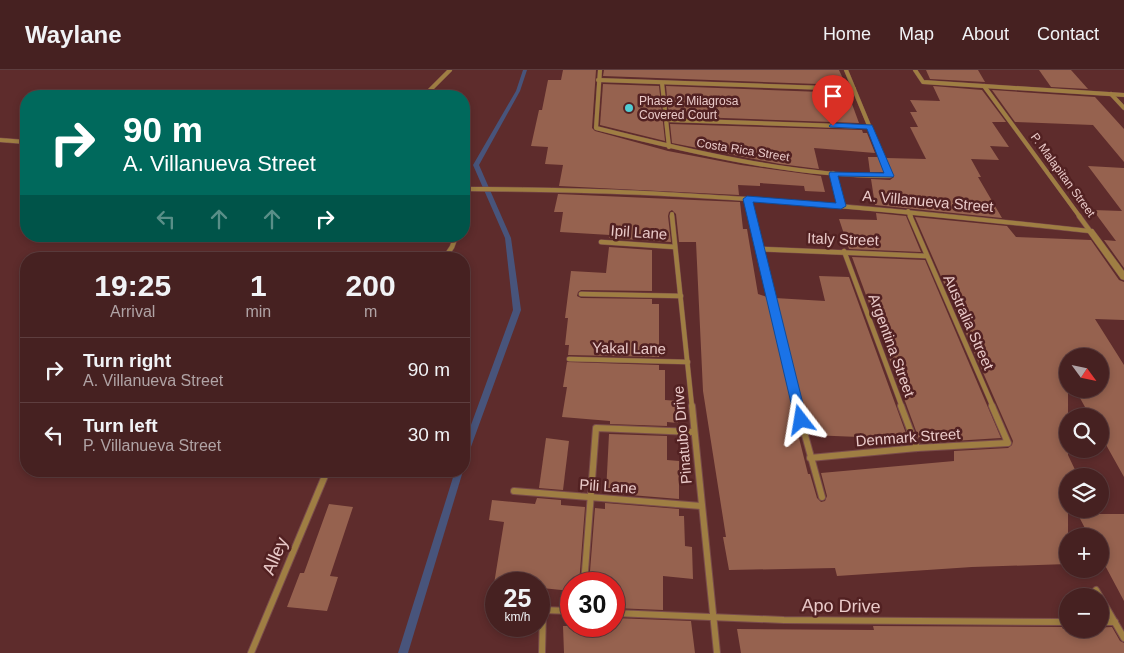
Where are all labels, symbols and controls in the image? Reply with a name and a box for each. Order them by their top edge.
text: Waylane [25,21,121,48]
text: Home [823,24,871,44]
text: Map [899,24,934,44]
text: About [962,24,1009,44]
text: Contact [1037,24,1099,44]
pin [812,75,854,126]
icon: arrive [819,82,847,110]
place label: Phase 2 Milagrosa Covered Court [639,94,739,122]
marker: Phase 2 Milagrosa Covered Court [623,102,635,114]
icon: right [40,110,105,175]
text: 90 m [123,110,203,149]
street label: P. Malapitan Street [1028,130,1099,220]
street label: Costa Rica Street [695,136,791,164]
text: A. Villanueva Street [123,151,316,176]
street label: A. Villanueva Street [862,187,995,215]
icon: left [152,205,180,233]
icon: ahead [205,205,233,233]
icon: ahead [258,205,286,233]
icon: right [311,205,339,233]
street label: Ipil Lane [610,222,668,242]
street label: Italy Street [807,229,880,249]
text: 19:25 [94,269,171,302]
text: 1 [250,269,267,302]
text: 200 [346,269,396,302]
street label: Australia Street [940,272,998,373]
street label: Argentina Street [865,291,919,400]
text: Arrival [110,303,155,320]
text: min [245,303,271,320]
text: m [364,303,377,320]
street label: Yakal Lane [592,339,666,357]
north arrow [1059,348,1109,398]
map controls [1059,348,1109,638]
text: Turn right [83,350,171,371]
icon: right [40,356,68,384]
text: 90 m [408,359,450,380]
text: A. Villanueva Street [83,372,223,389]
street label: Pinatubo Drive [669,385,695,485]
position arrow [774,393,826,445]
button: search [1059,408,1109,458]
text: Turn left [83,415,158,436]
icon: left [40,421,68,449]
text: 30 m [408,424,450,445]
street label: Denmark Street [855,425,962,449]
text: P. Villanueva Street [83,437,221,454]
button: layers [1059,468,1109,518]
street label: Pili Lane [579,476,637,496]
button: + [1059,528,1109,578]
street label: Alley [258,534,292,578]
speed limit sign: 30 [560,572,625,637]
text: 25 [504,584,531,612]
button: − [1059,588,1109,638]
street label: Apo Drive [801,595,881,617]
text: km/h [504,610,531,624]

